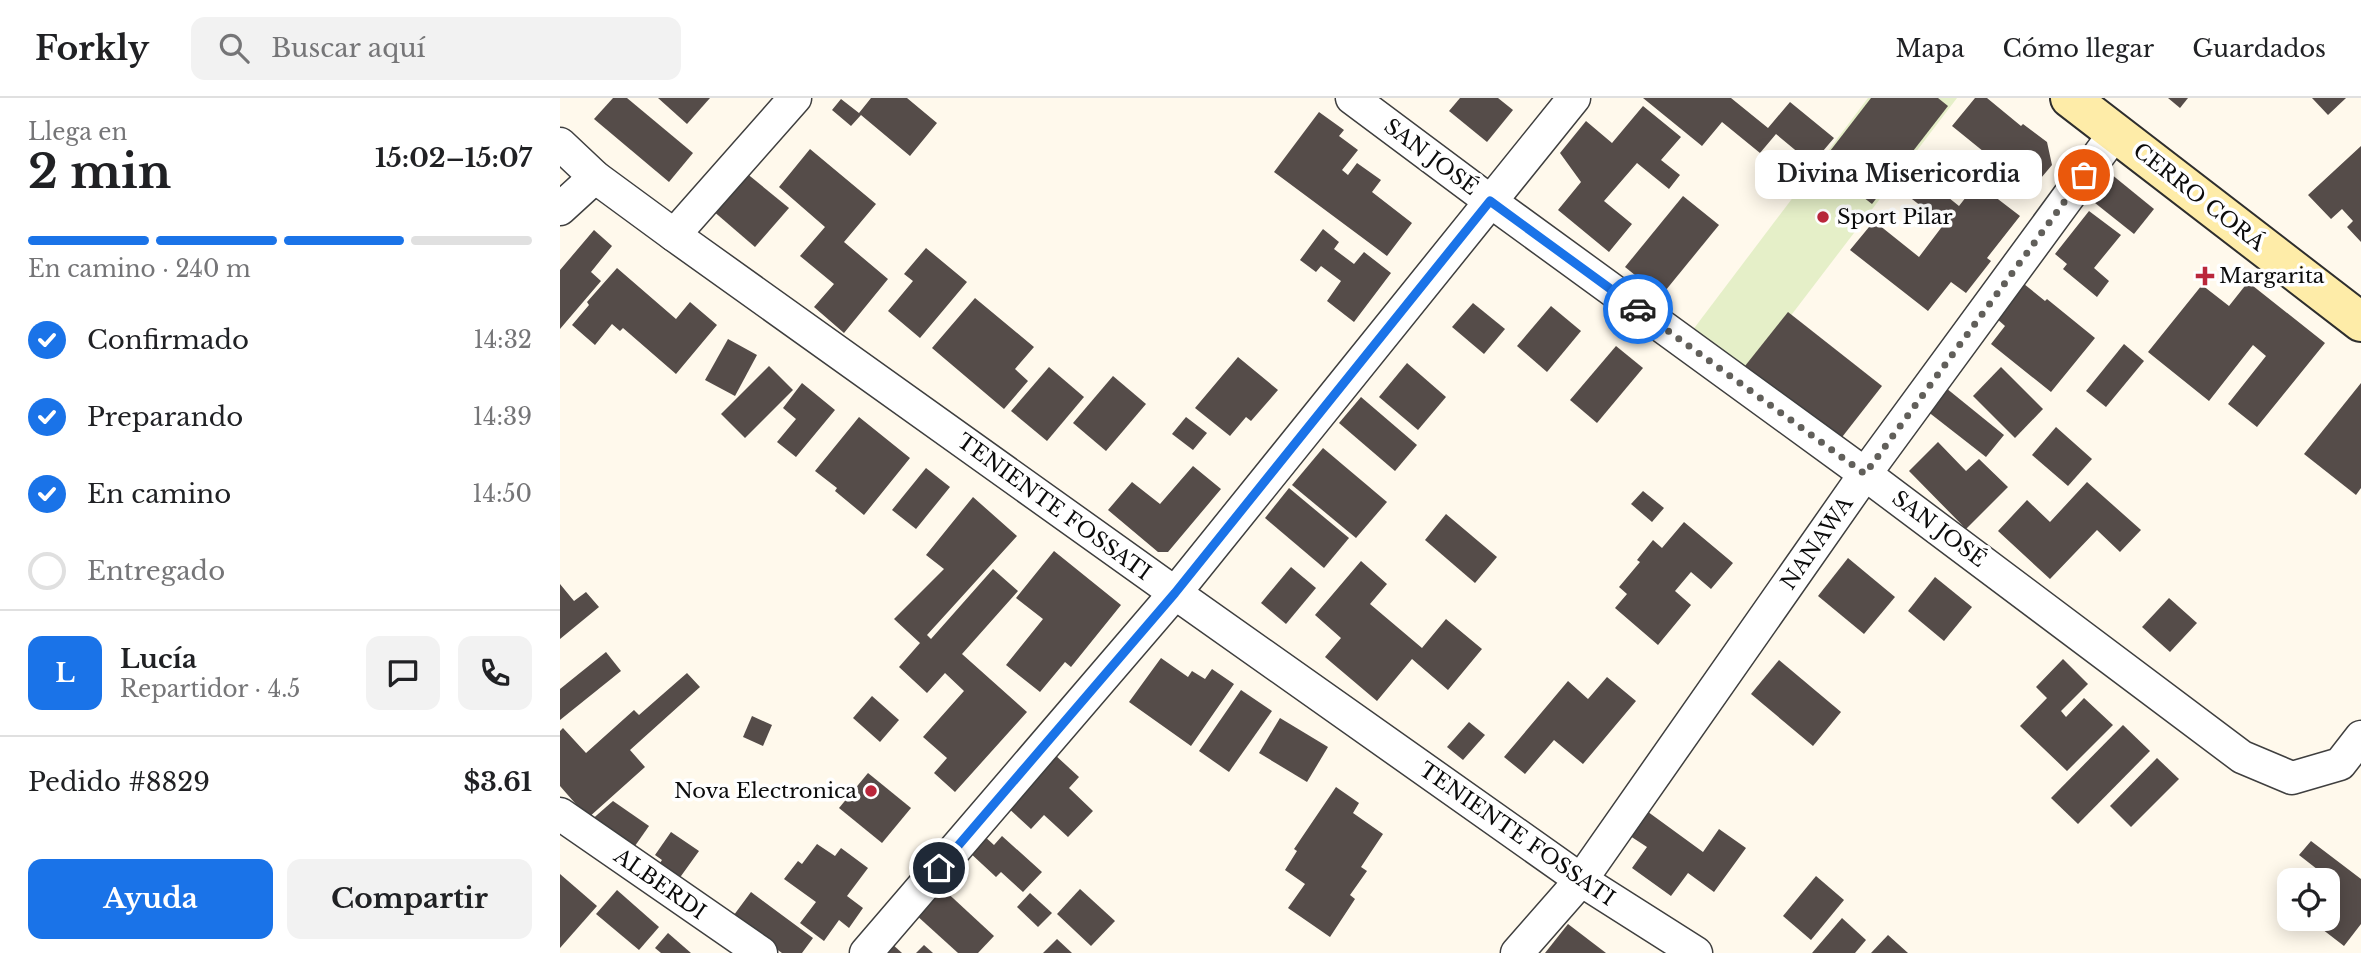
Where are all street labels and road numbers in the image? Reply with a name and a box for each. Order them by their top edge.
street label: SAN JOSÉ [1379,113,1483,201]
street label: CERRO CORÁ [2128,138,2271,257]
street label: TENIENTE FOSSATI [952,428,1156,586]
street label: SAN JOSÉ [1887,485,1991,573]
street label: NANAWA [1775,491,1859,595]
street label: TENIENTE FOSSATI [1414,757,1620,911]
street label: ALBERDI [608,842,711,925]

